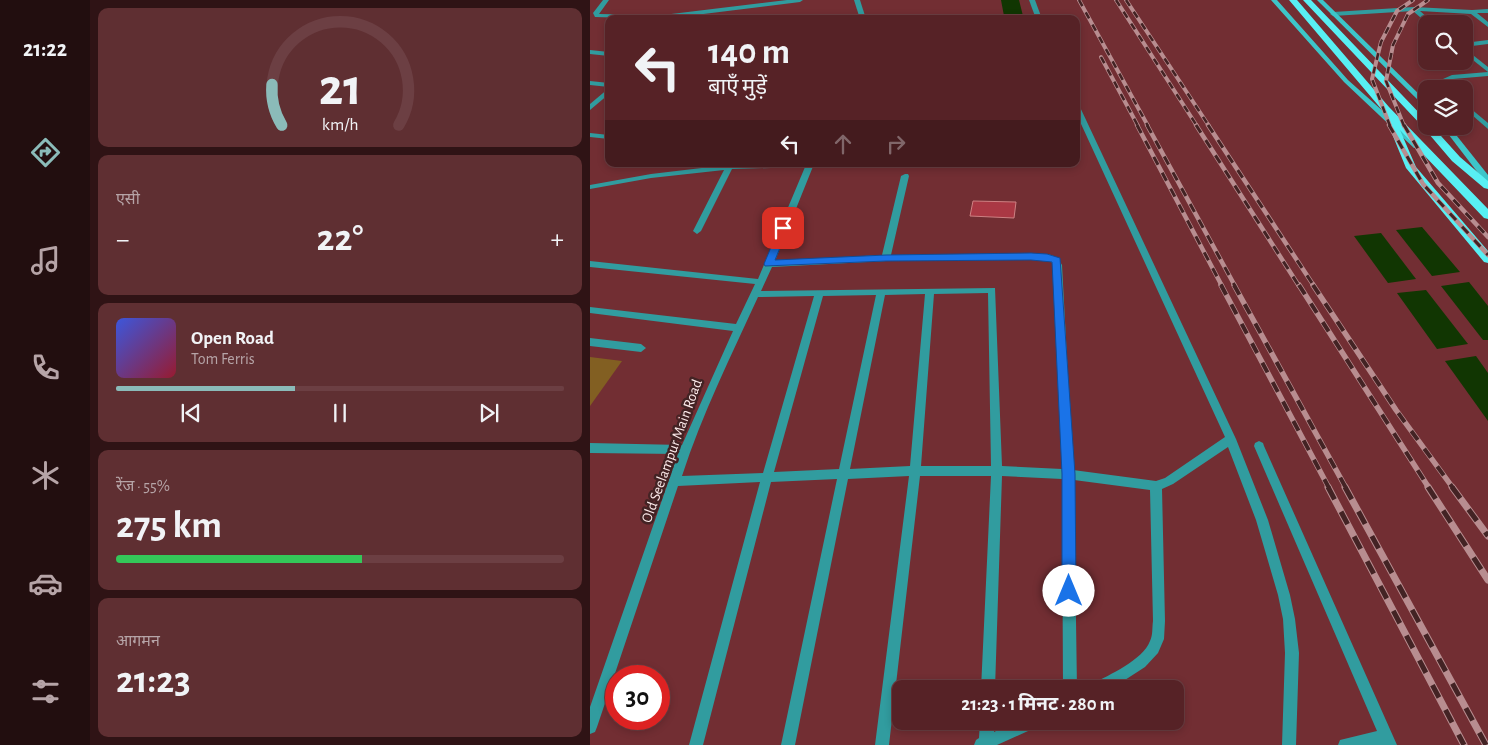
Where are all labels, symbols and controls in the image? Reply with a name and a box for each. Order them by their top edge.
map controls [1418,15,1473,135]
button: search [1418,15,1473,70]
icon: left [625,35,690,100]
text: 140 m [708,35,790,70]
text: 21:22 [23,38,67,60]
text: 21 [318,62,362,114]
text: बाएँ मुड़ें [708,76,767,98]
button: layers [1418,80,1473,135]
text: km/h [322,116,358,134]
icon: left [776,130,804,158]
icon: ahead [829,130,857,158]
icon: right [882,130,910,158]
icon: directions [28,135,63,170]
text: एसी [116,191,140,207]
pin [762,207,804,249]
icon: arrive [769,214,797,242]
text: 22° [317,220,363,258]
text: − [116,226,129,254]
text: + [551,226,564,254]
icon: music [28,243,63,278]
text: Open Road [191,329,274,348]
icon: phone [28,350,63,385]
text: Tom Ferris [191,351,255,367]
street label: Old Seelampur Main Road [639,377,705,525]
icon: previous [177,399,205,427]
icon: pause [326,399,354,427]
icon: next [475,399,503,427]
icon: climate [28,458,63,493]
text: रेंज · 55% [116,478,170,494]
text: 275 km [116,507,222,545]
position arrow [1042,564,1094,616]
icon: car [28,566,63,601]
text: आगमन [116,633,160,649]
text: 21:23 [116,662,191,700]
speed limit sign: 30 [605,665,670,730]
icon: filters [28,674,63,709]
text: 21:23 · 1 मिनट · 280 m [961,695,1115,714]

